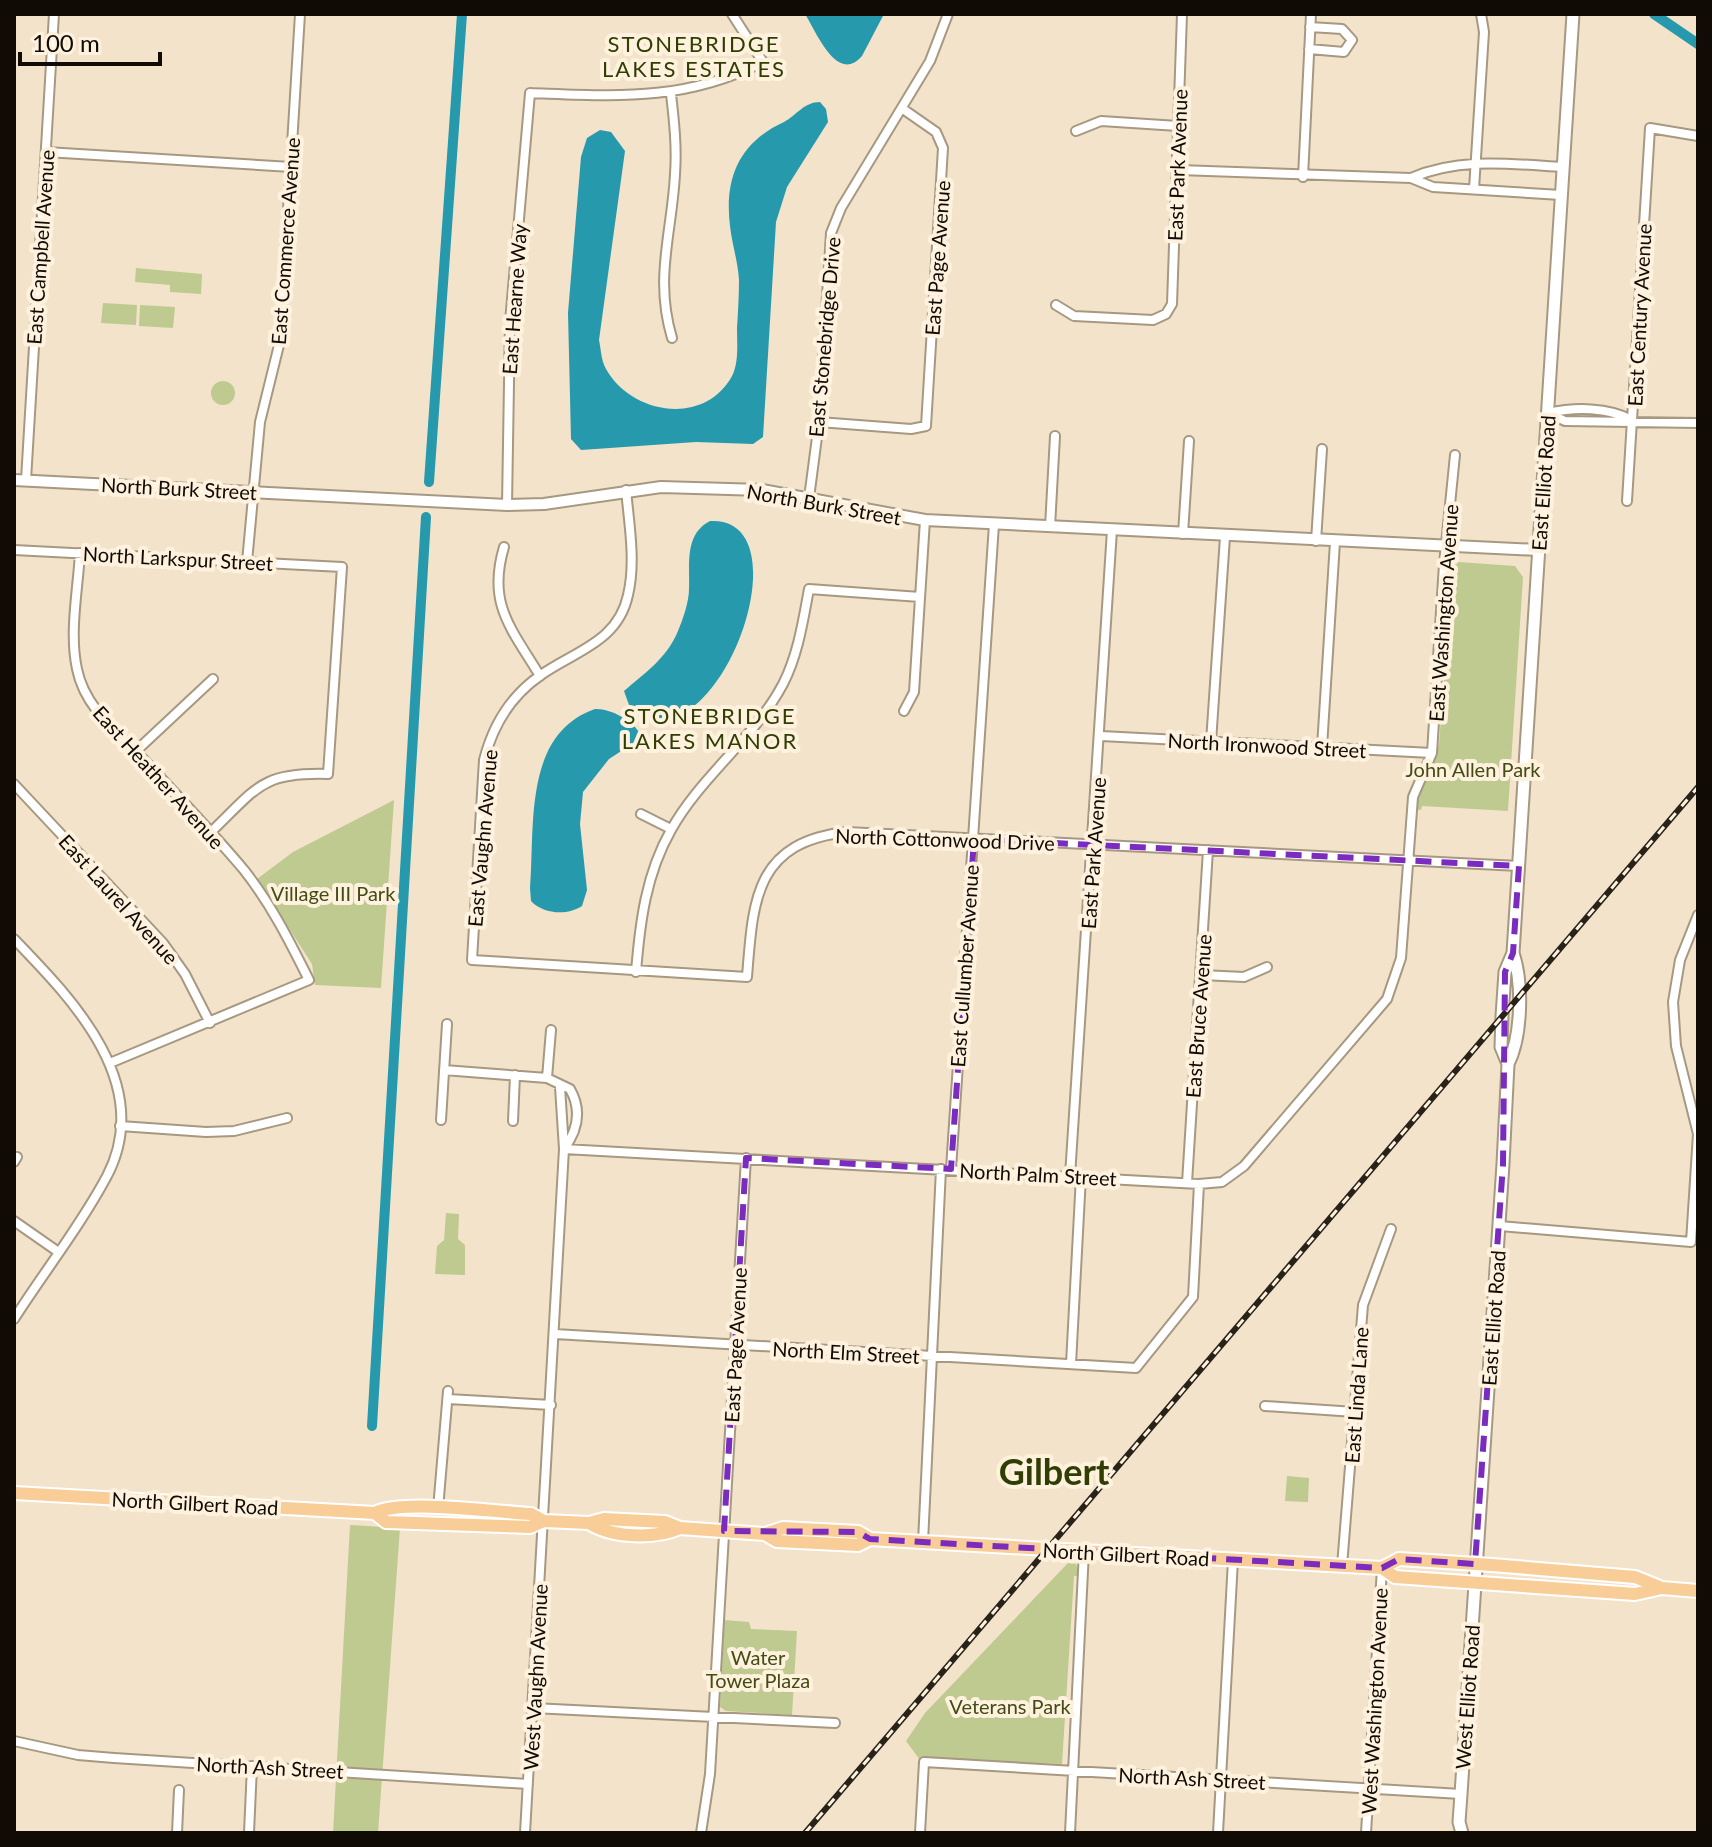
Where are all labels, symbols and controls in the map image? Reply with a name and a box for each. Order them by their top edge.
scale bar [20,16,160,66]
text: 100 m [32,28,100,57]
district label: STONEBRIDGE LAKES ESTATES [602,30,786,82]
street label: East Park Avenue [1162,89,1192,241]
street label: East Commerce Avenue [266,137,304,345]
street label: East Campbell Avenue [21,149,59,345]
street label: East Page Avenue [920,180,954,336]
street label: East Hearne Way [497,222,531,375]
street label: East Century Avenue [1622,223,1656,407]
street label: East Stonebridge Drive [803,236,845,438]
street label: East Elliot Road [1526,414,1560,552]
street label: North Burk Street [100,472,258,504]
street label: North Burk Street [745,479,903,529]
street label: East Washington Avenue [1423,503,1463,723]
street label: North Larkspur Street [82,541,274,575]
street label: East Heather Avenue [89,701,229,853]
district label: STONEBRIDGE LAKES MANOR [622,702,798,754]
street label: North Ironwood Street [1167,728,1367,762]
street label: East Vaughn Avenue [462,748,502,928]
park label: John Allen Park [1405,757,1541,781]
street label: East Park Avenue [1076,776,1110,930]
street label: North Cottonwood Drive [835,823,1055,855]
street label: East Laurel Avenue [54,829,184,969]
street label: East Cullumber Avenue [945,864,983,1068]
park label: Village III Park [271,881,396,905]
street label: East Bruce Avenue [1180,933,1216,1099]
street label: North Palm Street [959,1158,1117,1190]
street label: East Elliot Road [1476,1249,1510,1387]
street label: East Page Avenue [719,1267,751,1423]
street label: East Linda Lane [1339,1326,1373,1464]
street label: North Elm Street [772,1336,920,1368]
district label: Gilbert [999,1449,1110,1493]
street label: North Gilbert Road [111,1487,279,1519]
street label: North Gilbert Road [1042,1538,1210,1570]
street label: West Vaughn Avenue [518,1583,552,1771]
street label: West Washington Avenue [1356,1587,1392,1815]
street label: West Elliot Road [1450,1624,1484,1770]
park label: Water Tower Plaza [706,1645,810,1692]
park label: Veterans Park [949,1694,1071,1718]
street label: North Ash Street [196,1751,344,1783]
street label: North Ash Street [1118,1762,1266,1794]

